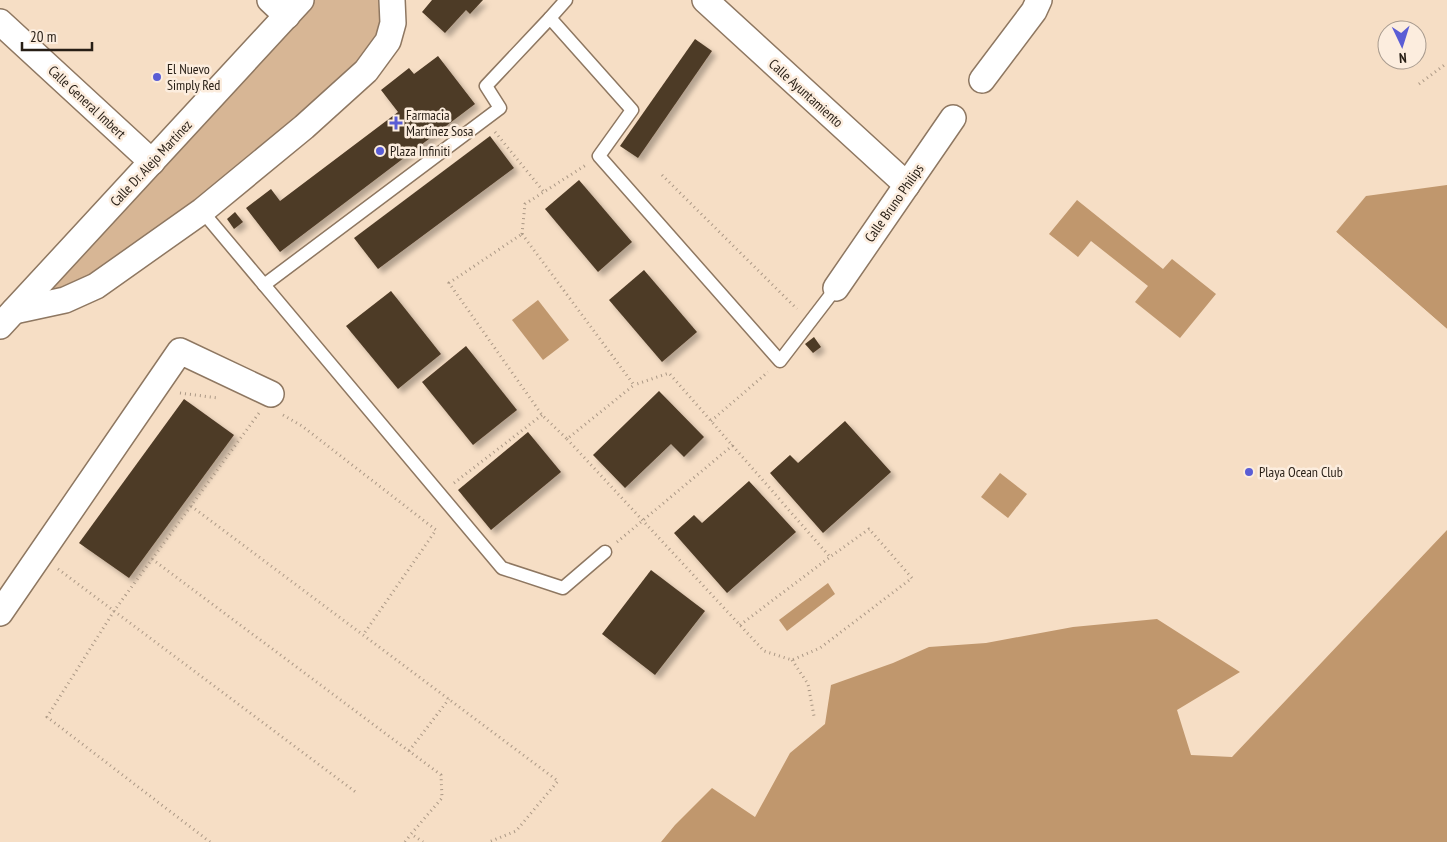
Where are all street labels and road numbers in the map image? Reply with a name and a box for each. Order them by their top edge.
street label: Calle Ayuntamiento [765,55,847,131]
street label: Calle General Imbert [44,61,130,143]
street label: Calle Dr. Alejo Martínez [106,116,196,210]
street label: Calle Bruno Philips [860,160,928,246]

